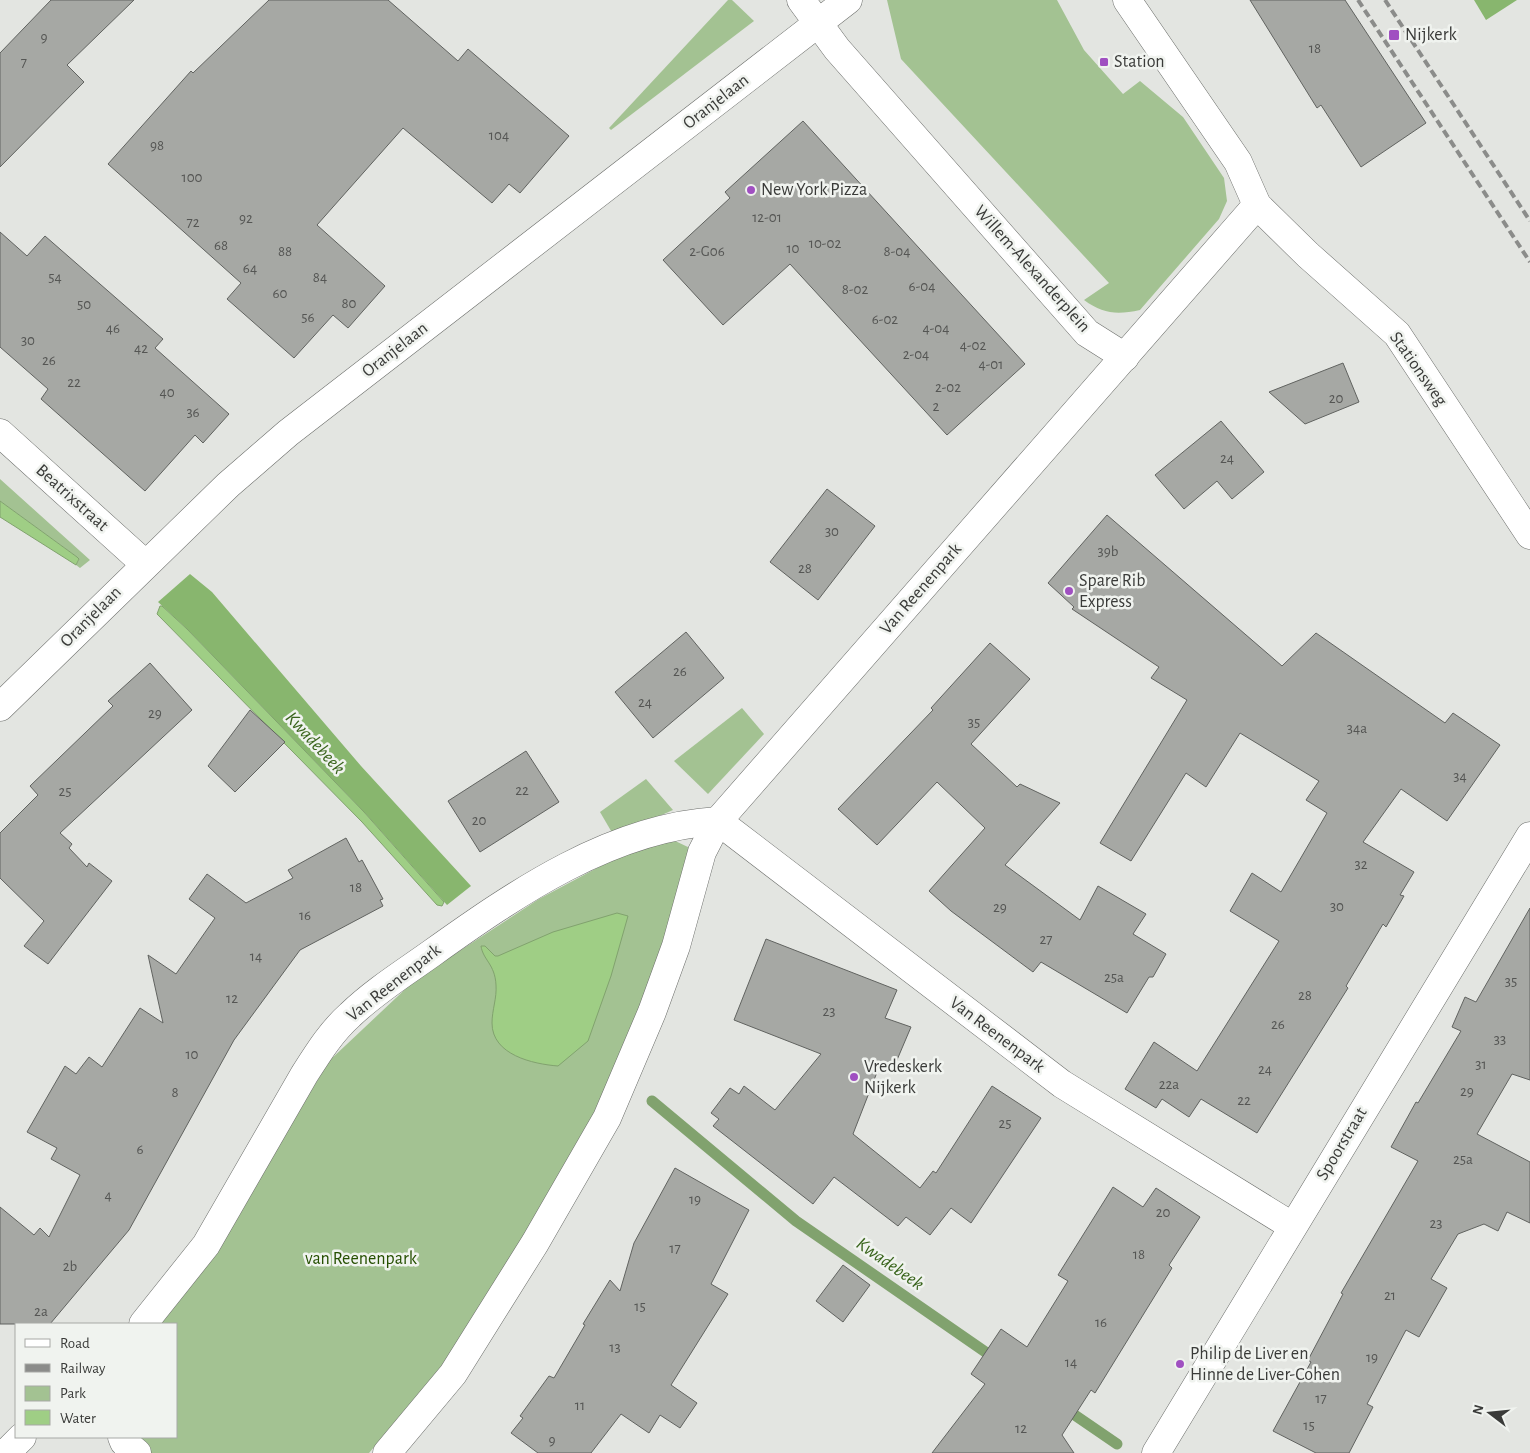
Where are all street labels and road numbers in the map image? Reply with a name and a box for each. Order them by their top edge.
street label: Oranjelaan [680,71,752,133]
street label: Willem-Alexanderplein [971,202,1093,336]
street label: Oranjelaan [359,319,431,381]
street label: Stationsweg [1386,329,1450,410]
street label: Beatrixstraat [32,461,112,535]
street label: Van Reenenpark [877,540,966,638]
street label: Oranjelaan [57,583,125,651]
street label: Van Reenenpark [344,940,445,1025]
street label: Van Reenenpark [946,994,1048,1077]
street label: Spoorstraat [1313,1104,1371,1184]

